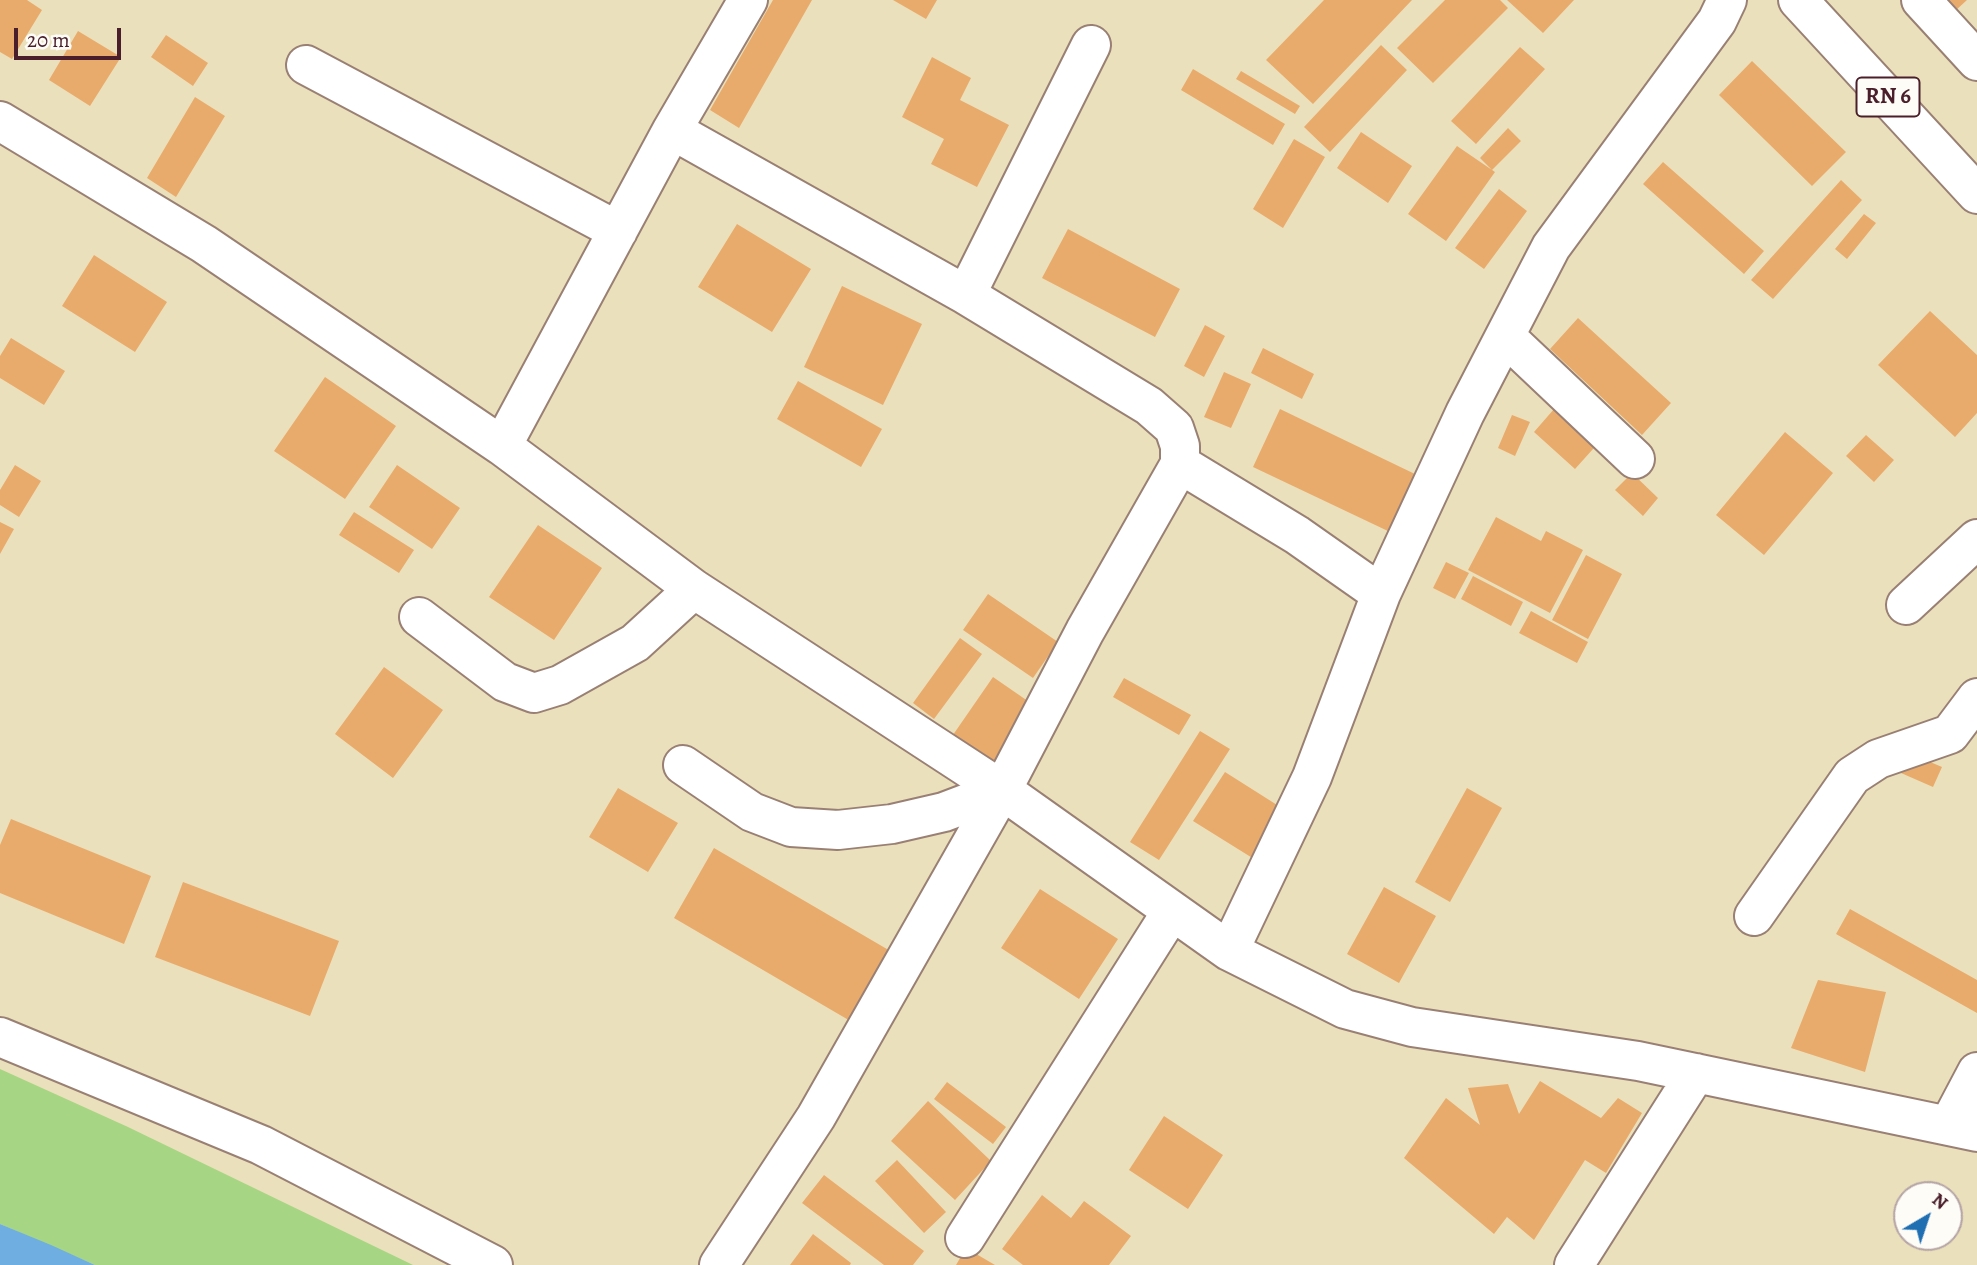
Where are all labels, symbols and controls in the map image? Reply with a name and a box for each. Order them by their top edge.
scale bar [18,14,124,58]
text: 20 m [27,26,70,54]
road number: RN 6 [1856,78,1920,116]
north arrow [1893,1181,1963,1251]
text: N [1926,1187,1954,1216]

